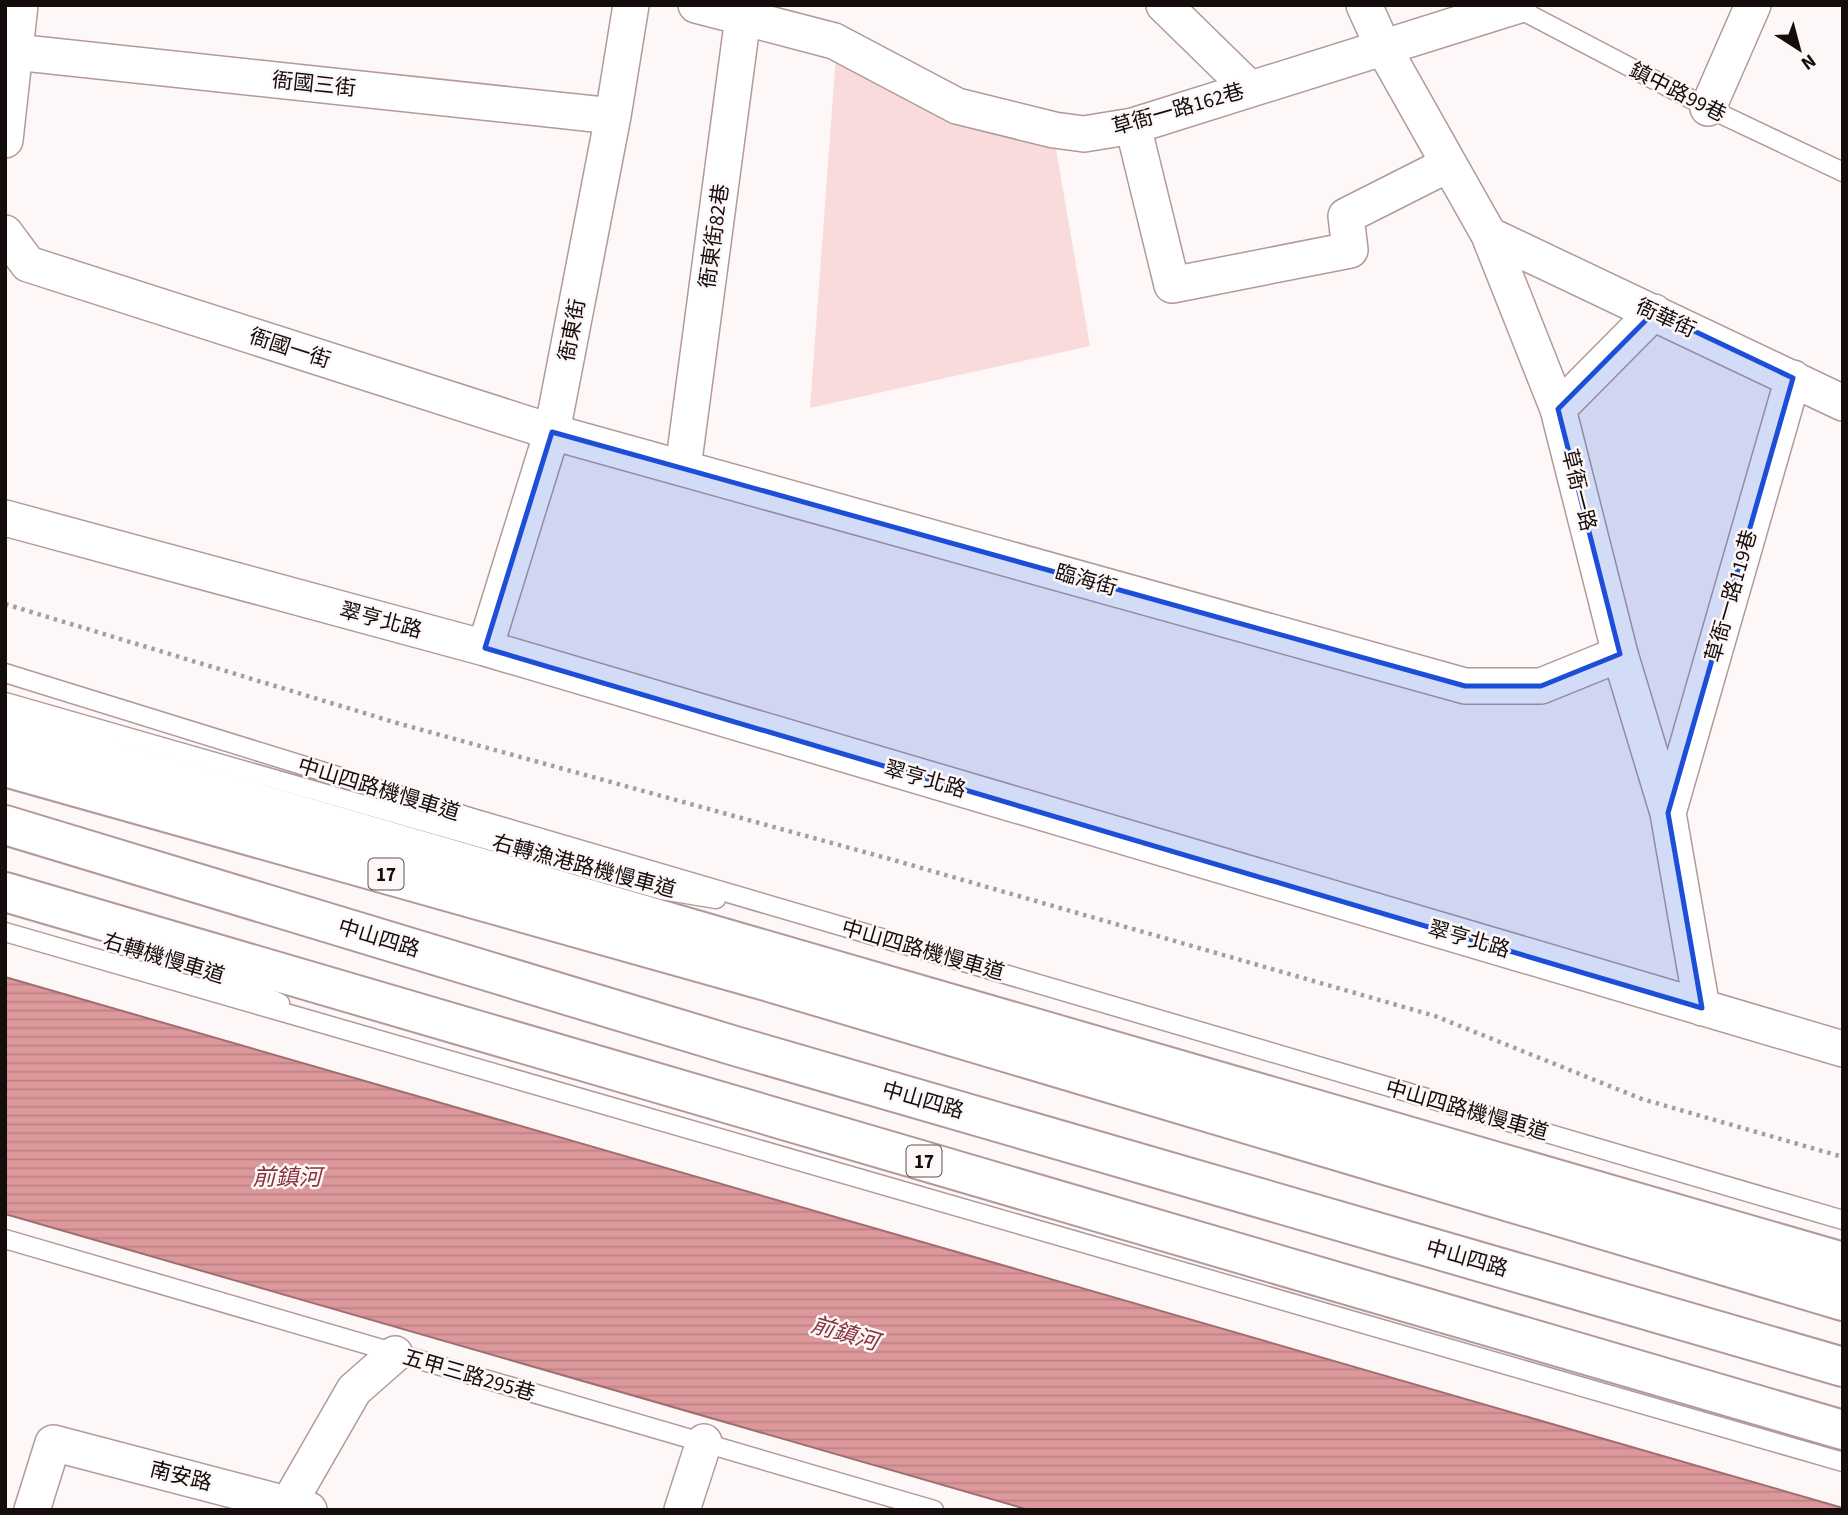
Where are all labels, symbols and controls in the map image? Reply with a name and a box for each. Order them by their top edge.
north arrow [1764,14,1834,84]
text: N [1795,47,1821,76]
street label: 鎮中路99巷 [1624,55,1732,129]
street label: 衙國三街 [271,65,357,103]
street label: 草衙一路162巷 [1108,76,1248,142]
street label: 衙東街82巷 [692,182,736,290]
street label: 衙華街 [1631,291,1701,345]
street label: 衙東街 [551,296,593,364]
street label: 衙國一街 [245,321,335,375]
street label: 草衙一路 [1554,446,1604,534]
street label: 草衙一路119巷 [1698,526,1764,666]
street label: 臨海街 [1052,557,1120,603]
street label: 翠亨北路 [337,595,425,645]
street label: 中山四路機慢車道 [294,750,464,828]
street label: 翠亨北路 [880,753,970,805]
street label: 右轉漁港路機慢車道 [489,827,679,905]
road number: 17 [368,859,404,890]
street label: 中山四路 [334,911,424,965]
street label: 中山四路機慢車道 [838,912,1008,988]
street label: 翠亨北路 [1424,913,1514,965]
street label: 右轉機慢車道 [99,925,229,991]
street label: 中山四路機慢車道 [1382,1072,1552,1148]
street label: 中山四路 [878,1074,968,1126]
road number: 17 [906,1146,942,1176]
water label: 前鎮河 [253,1161,326,1194]
street label: 中山四路 [1422,1232,1512,1284]
water label: 前鎮河 [807,1308,886,1360]
street label: 五甲三路295巷 [399,1342,539,1408]
street label: 南安路 [147,1454,215,1498]

